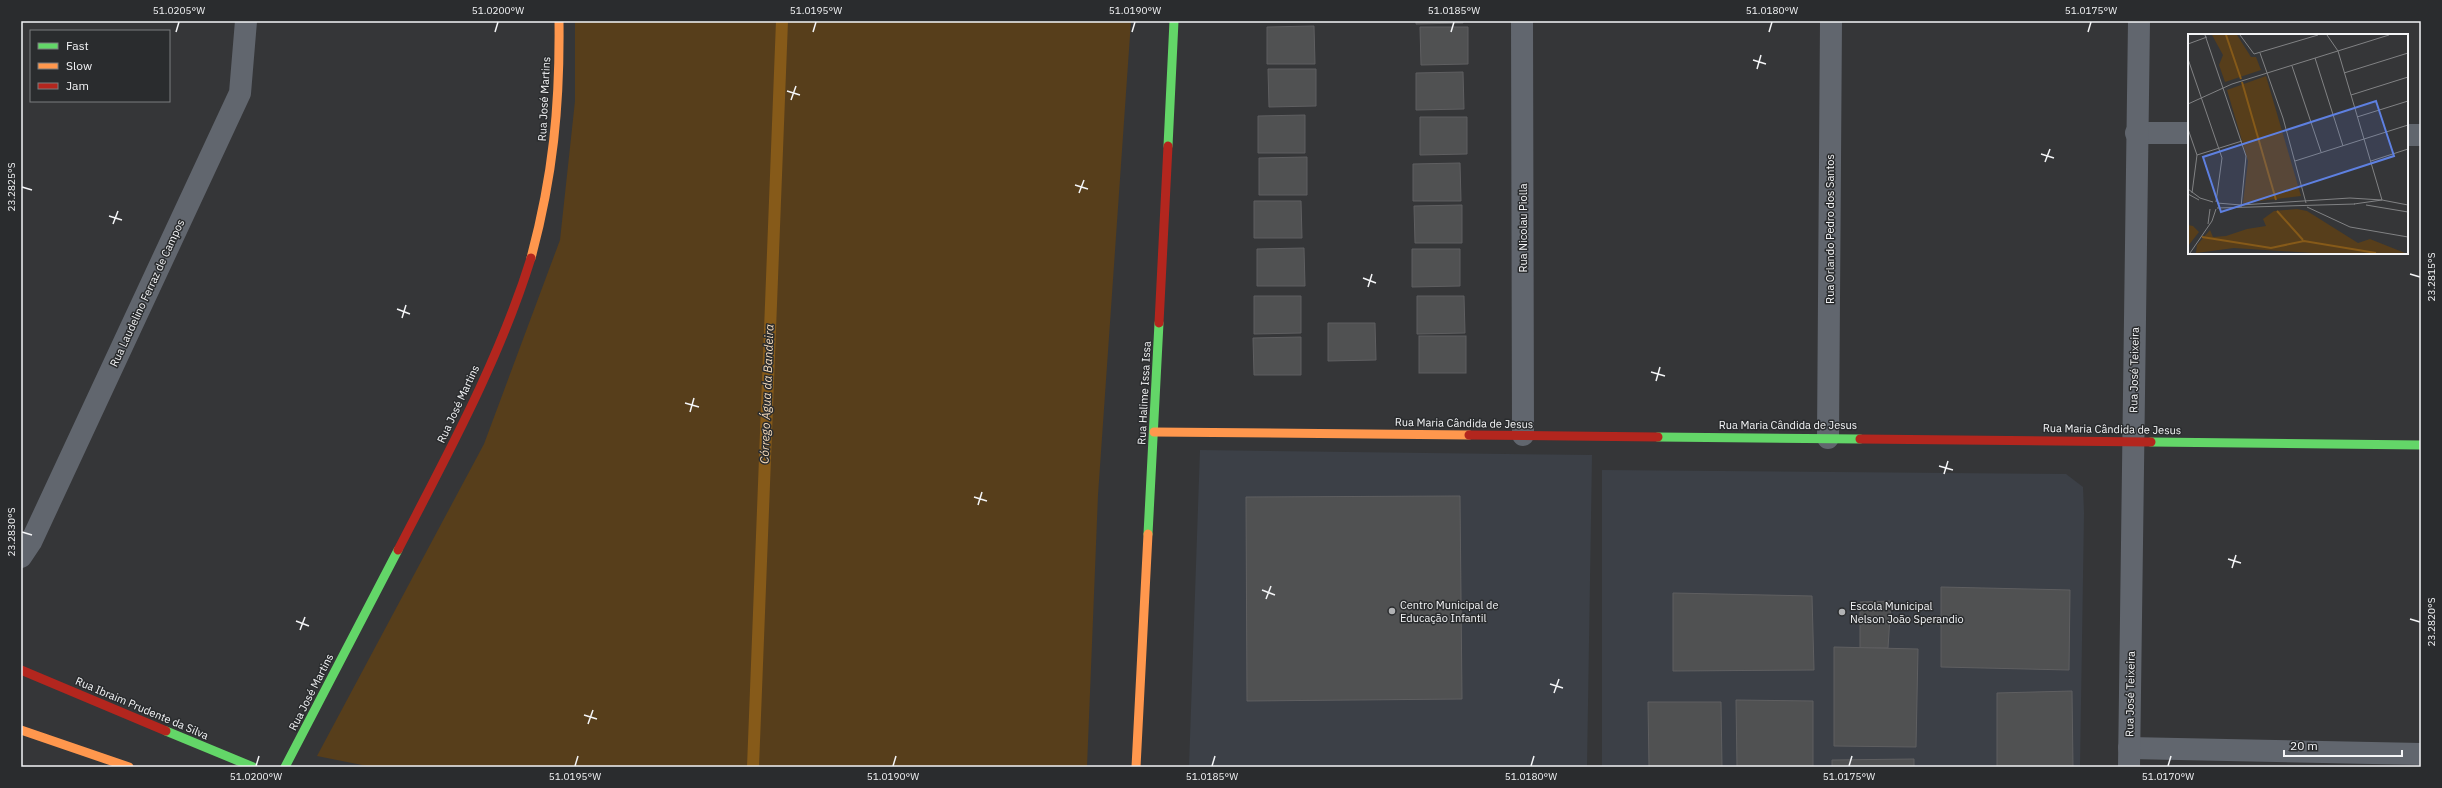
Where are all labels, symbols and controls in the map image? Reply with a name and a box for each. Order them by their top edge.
text: 51.0205°W [153,4,205,17]
text: 51.0200°W [472,4,524,17]
text: 51.0195°W [790,4,842,17]
text: 51.0190°W [1109,4,1161,17]
text: 51.0185°W [1428,4,1480,17]
text: 51.0180°W [1746,4,1798,17]
text: 51.0175°W [2065,4,2117,17]
legend [30,30,170,102]
inset map [2188,34,2408,254]
text: Fast [66,38,89,53]
street label: Rua José Martins [535,56,553,142]
text: Slow [66,58,92,73]
text: Jam [66,78,89,93]
street label: Rua Orlando Pedro dos Santos [1823,154,1837,304]
text: 23.2825°S [5,162,18,212]
street label: Rua Nicolau Piolla [1516,183,1530,273]
street label: Rua Laudelino Ferraz de Campos [107,217,187,369]
text: 23.2815°S [2425,252,2438,302]
water label: Córrego Água da Bandeira [757,324,776,464]
street label: Rua José Teixeira [2126,327,2142,413]
street label: Rua Halime Issa Issa [1134,341,1154,445]
street label: Rua José Martins [434,363,482,445]
street label: Rua Maria Cândida de Jesus [1395,415,1533,431]
street label: Rua Maria Cândida de Jesus [1719,418,1857,432]
street label: Rua Maria Cândida de Jesus [2043,421,2181,437]
text: 23.2830°S [5,507,18,557]
text: 23.2820°S [2425,597,2438,647]
place label: Centro Municipal de Educação Infantil [1400,598,1498,625]
place label: Escola Municipal Nelson João Sperandio [1850,599,1964,626]
marker: Centro Municipal de Educação Infantil [1387,606,1397,616]
marker: Escola Municipal Nelson João Sperandio [1837,607,1847,617]
street label: Rua José Martins [286,651,336,733]
street label: Rua José Teixeira [2122,651,2138,737]
street label: Rua Ibraim Prudente da Silva [73,674,211,743]
scale bar [2284,732,2402,758]
text: 20 m [2290,738,2318,753]
text: 51.0200°W [230,770,282,783]
text: 51.0195°W [549,770,601,783]
text: 51.0190°W [867,770,919,783]
text: 51.0185°W [1186,770,1238,783]
text: 51.0180°W [1505,770,1557,783]
text: 51.0175°W [1823,770,1875,783]
text: 51.0170°W [2142,770,2194,783]

